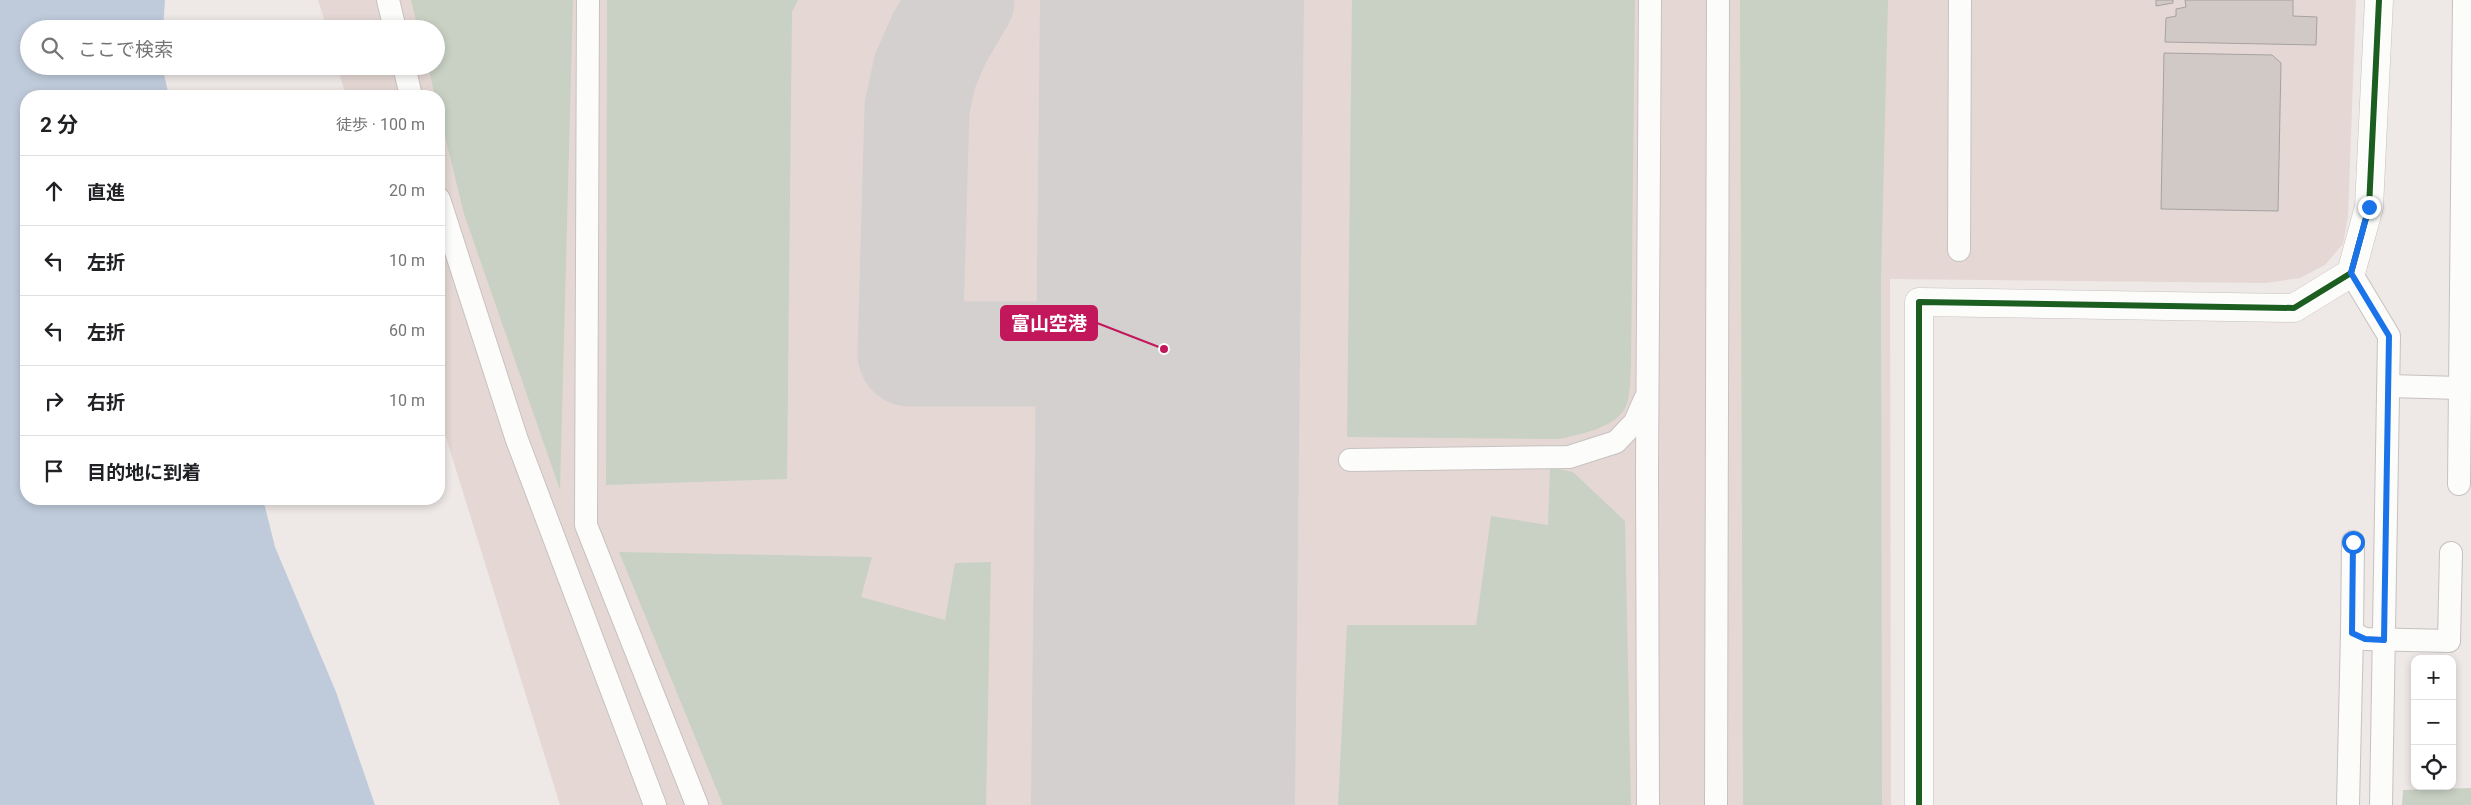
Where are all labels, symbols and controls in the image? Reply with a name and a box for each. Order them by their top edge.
search box [20,20,445,75]
icon: search [38,34,66,62]
text: ここで検索 [78,38,173,61]
text: 2 分 [40,113,78,137]
text: 徒歩 · 100 m [336,115,425,134]
icon: ahead [40,177,68,205]
text: 直進 [87,181,125,204]
text: 20 m [389,181,425,200]
route end [2358,196,2381,219]
icon: left [40,247,68,275]
text: 左折 [87,251,125,274]
text: 10 m [389,251,425,270]
callout: 富山空港 [1001,306,1097,340]
text: 富山空港 [1011,312,1087,335]
icon: left [40,317,68,345]
text: 左折 [87,321,125,344]
text: 60 m [389,321,425,340]
icon: right [40,387,68,415]
text: 右折 [87,391,125,414]
text: 10 m [389,391,425,410]
icon: arrive [40,457,68,485]
text: 目的地に到着 [87,461,201,484]
route start [2342,531,2365,554]
map controls [2411,655,2456,790]
button: + [2411,655,2456,700]
button: − [2411,700,2456,745]
button: locate [2411,745,2456,790]

